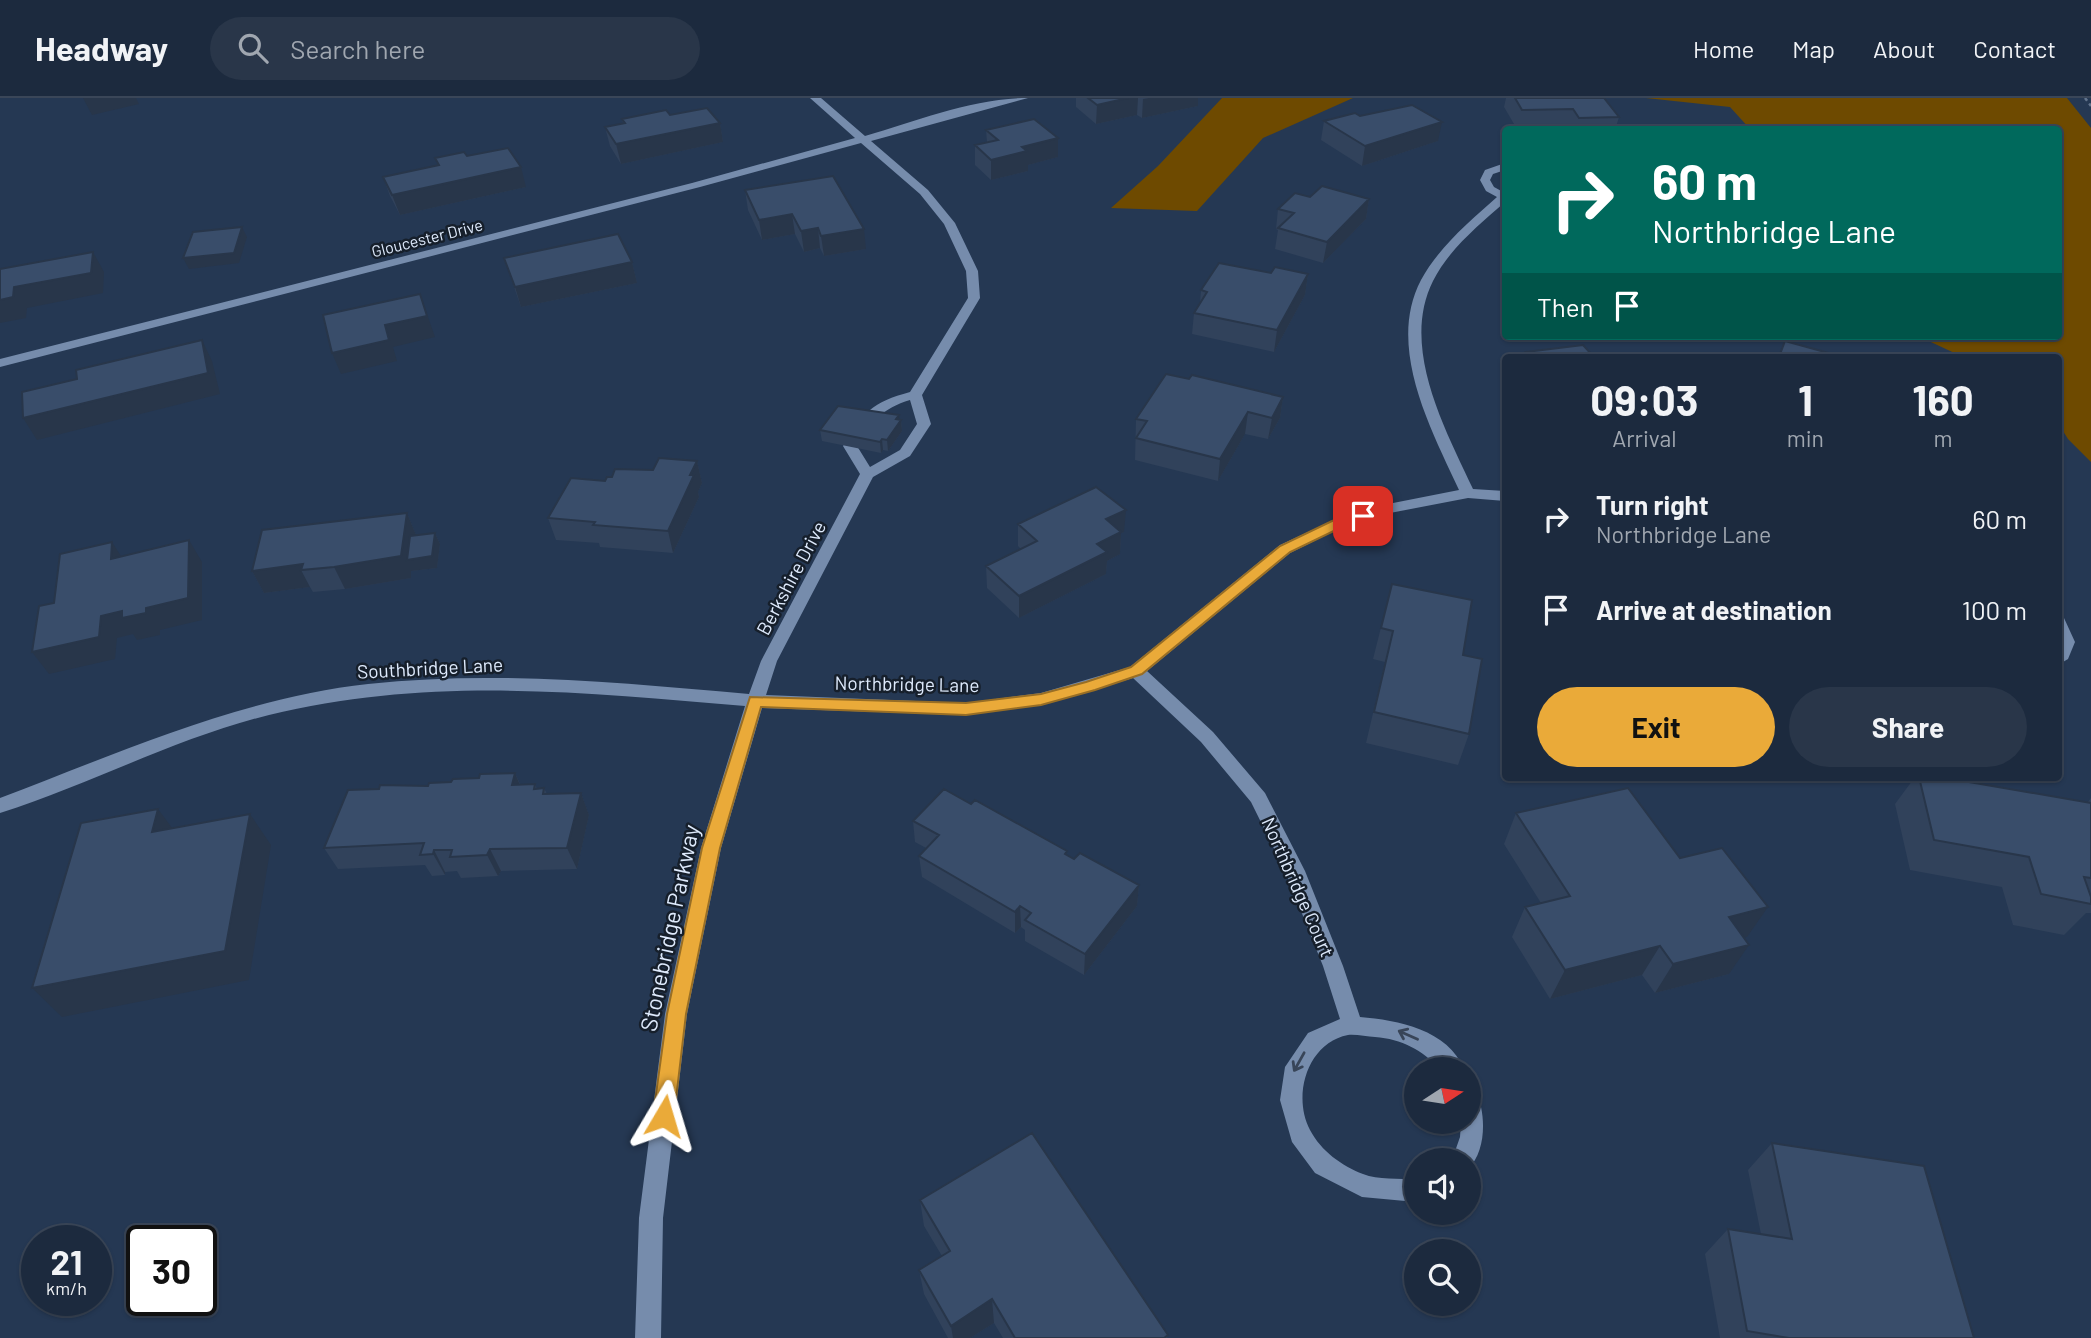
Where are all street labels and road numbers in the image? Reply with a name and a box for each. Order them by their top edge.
street label: Gloucester Drive [369,215,484,261]
street label: Berkshire Drive [751,517,830,639]
street label: Southbridge Lane [356,652,504,683]
street label: Northbridge Lane [834,671,980,696]
street label: Northbridge Court [1257,813,1340,960]
street label: Stonebridge Parkway [633,821,705,1034]

